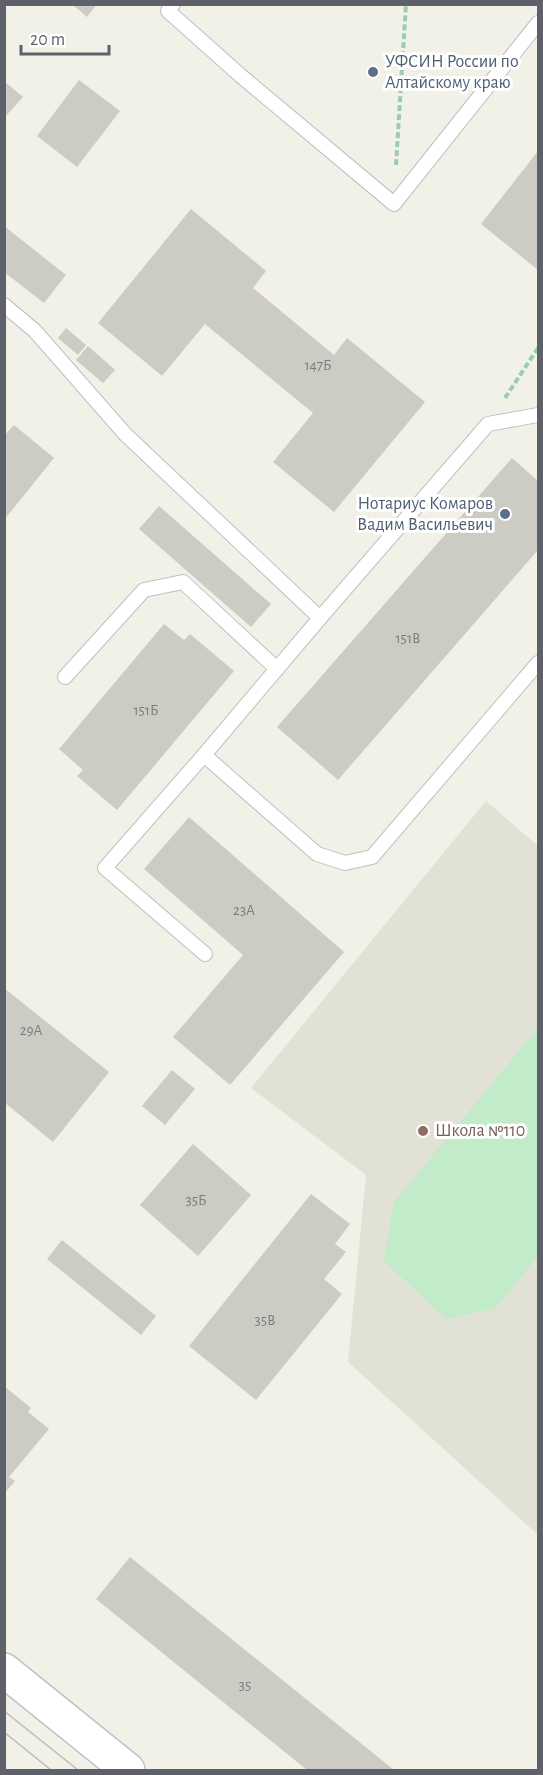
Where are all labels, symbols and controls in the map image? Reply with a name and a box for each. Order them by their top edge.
scale bar [21,18,110,56]
text: 20 m [30,31,65,49]
place label: УФСИН России по Алтайскому краю [385,53,519,92]
marker: УФСИН России по Алтайскому краю [366,65,380,79]
house number: 147Б [304,358,332,373]
place label: Нотариус Комаров Вадим Васильевич [357,495,493,534]
marker: Нотариус Комаров Вадим Васильевич [498,507,512,521]
house number: 151В [395,631,421,646]
house number: 151Б [133,703,159,718]
house number: 23А [233,903,255,918]
house number: 29А [20,1023,43,1038]
place label: Школа №110 [435,1122,525,1140]
marker: Школа №110 [416,1124,430,1138]
house number: 35Б [185,1193,207,1208]
house number: 35В [255,1313,275,1328]
house number: 35 [239,1678,251,1693]

